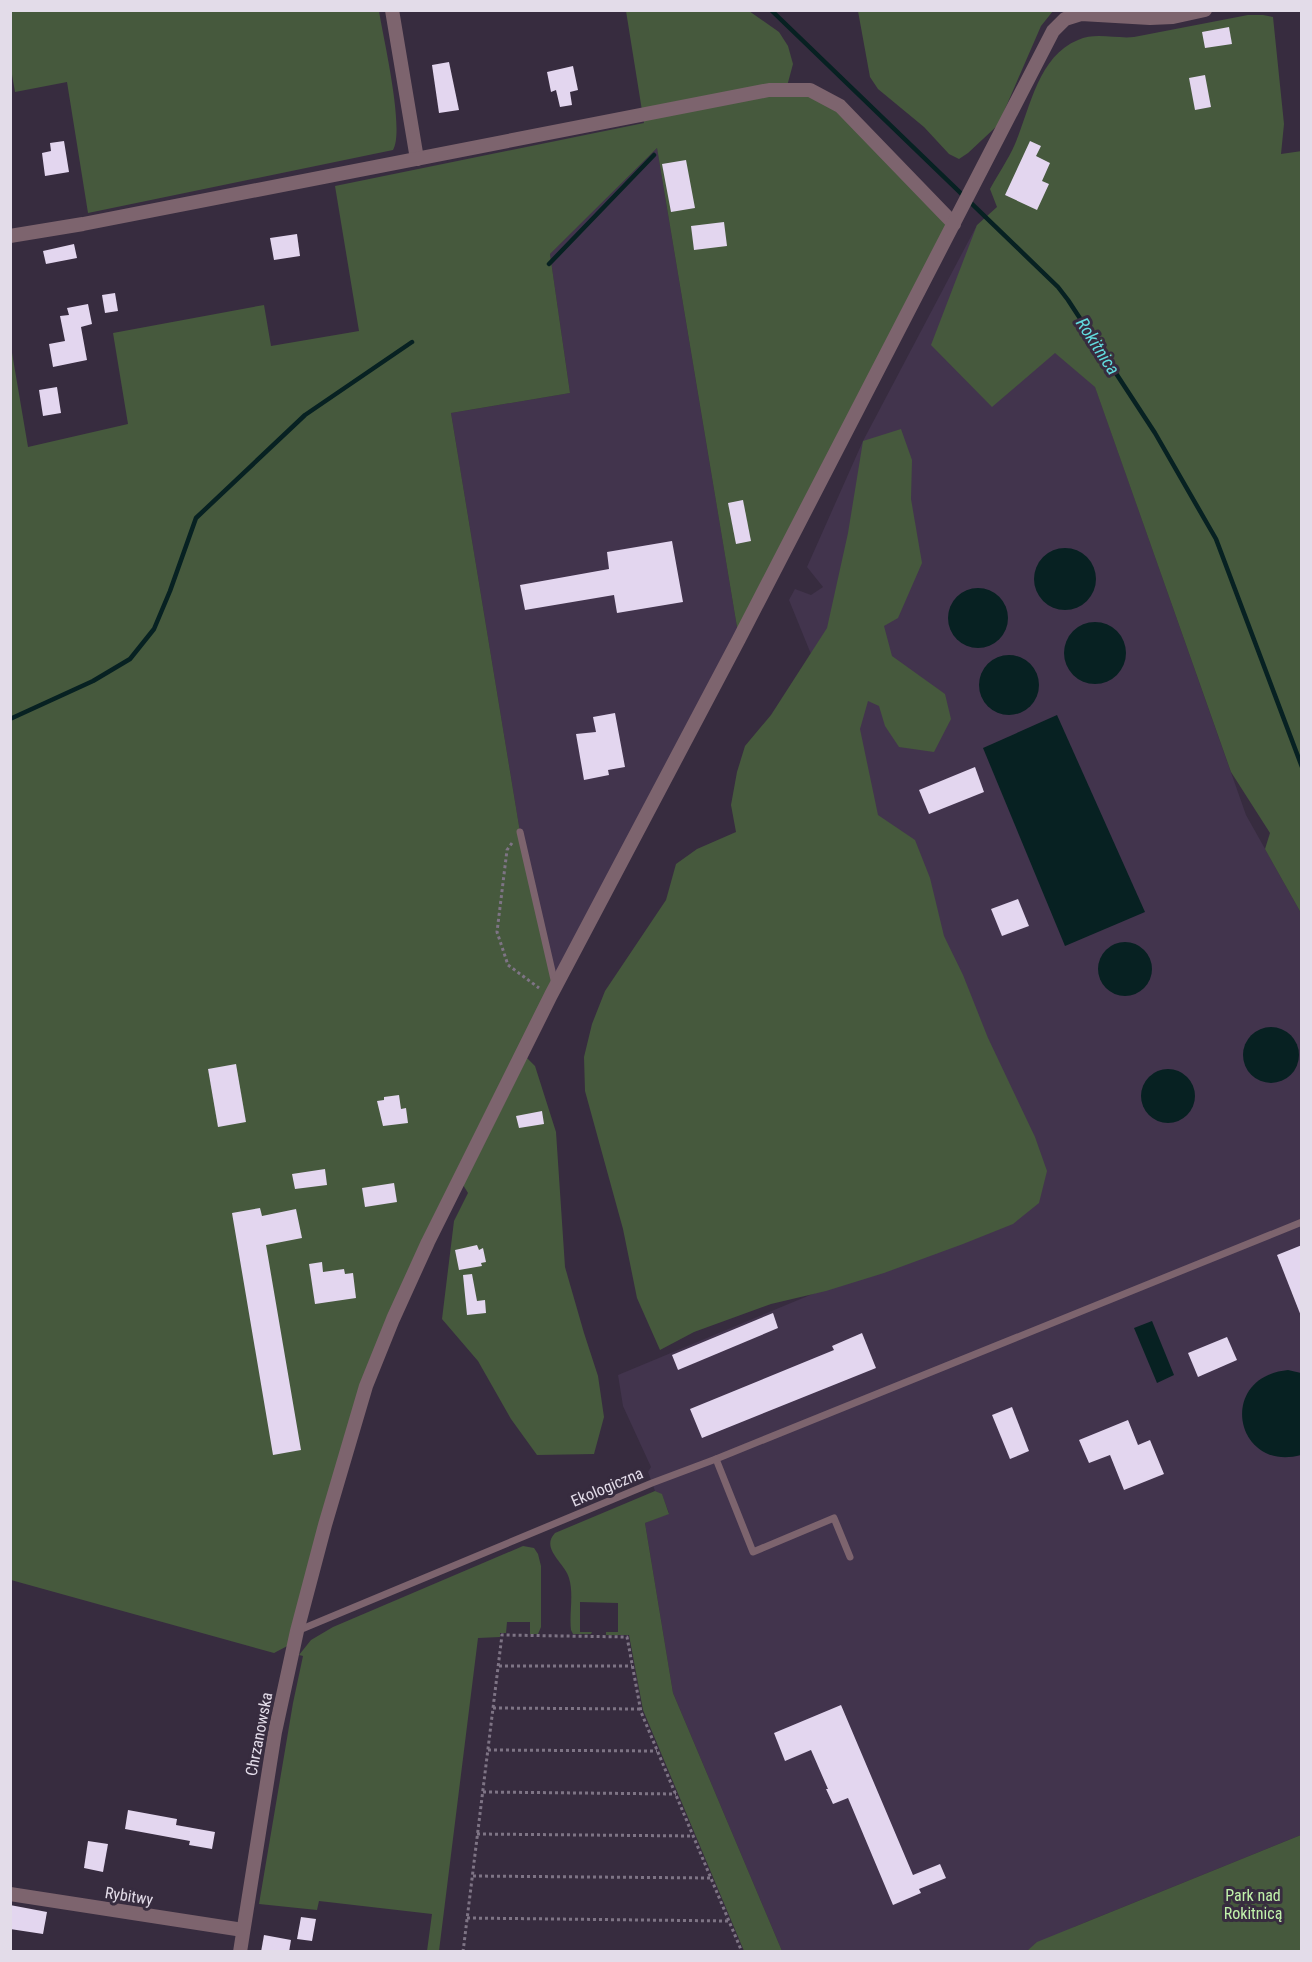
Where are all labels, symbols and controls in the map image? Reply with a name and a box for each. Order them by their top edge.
water label: Rokitnica [1072,313,1124,379]
street label: Ekologiczna [568,1463,646,1511]
street label: Chrzanowska [242,1691,276,1777]
street label: Rybitwy [104,1883,155,1909]
park label: Park nad Rokitnicą [1224,1886,1282,1923]

